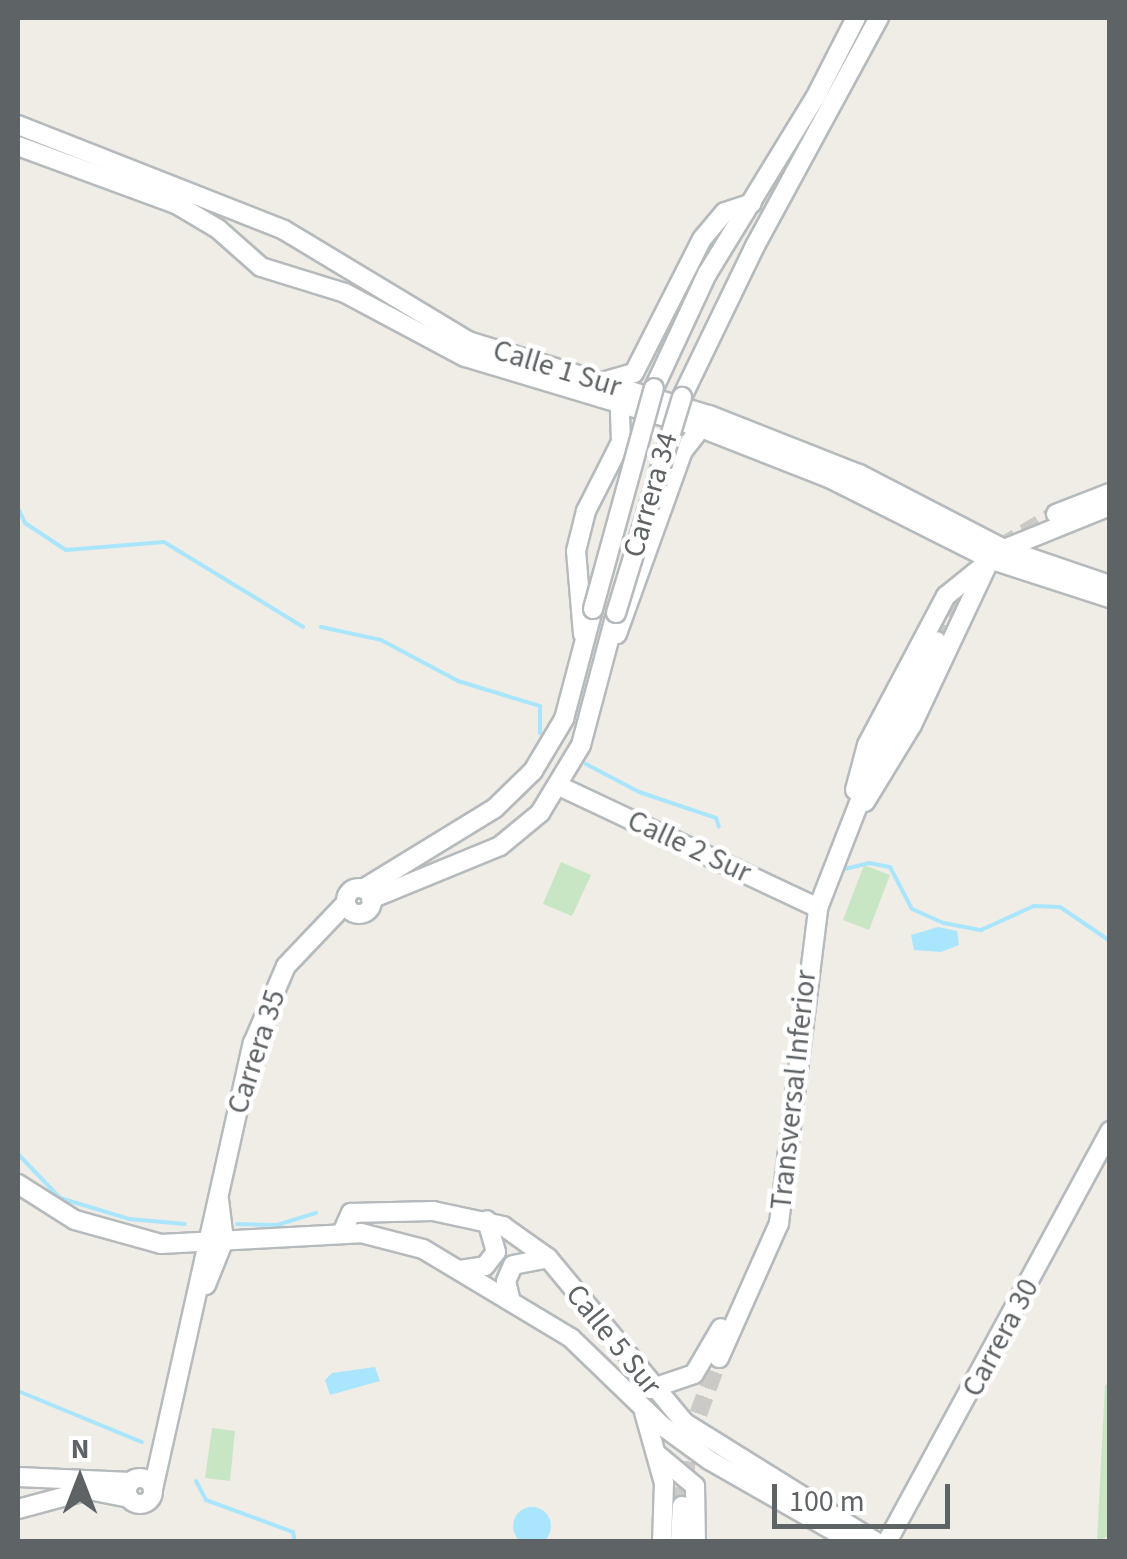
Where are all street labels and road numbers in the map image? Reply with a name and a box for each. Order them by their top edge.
street label: Calle 1 Sur [489,332,625,406]
street label: Carrera 34 [616,428,686,562]
street label: Calle 2 Sur [622,803,756,891]
street label: Transversal Inferior [764,968,824,1212]
street label: Carrera 35 [220,985,294,1119]
street label: Carrera 30 [955,1273,1047,1403]
street label: Calle 5 Sur [557,1277,669,1403]

